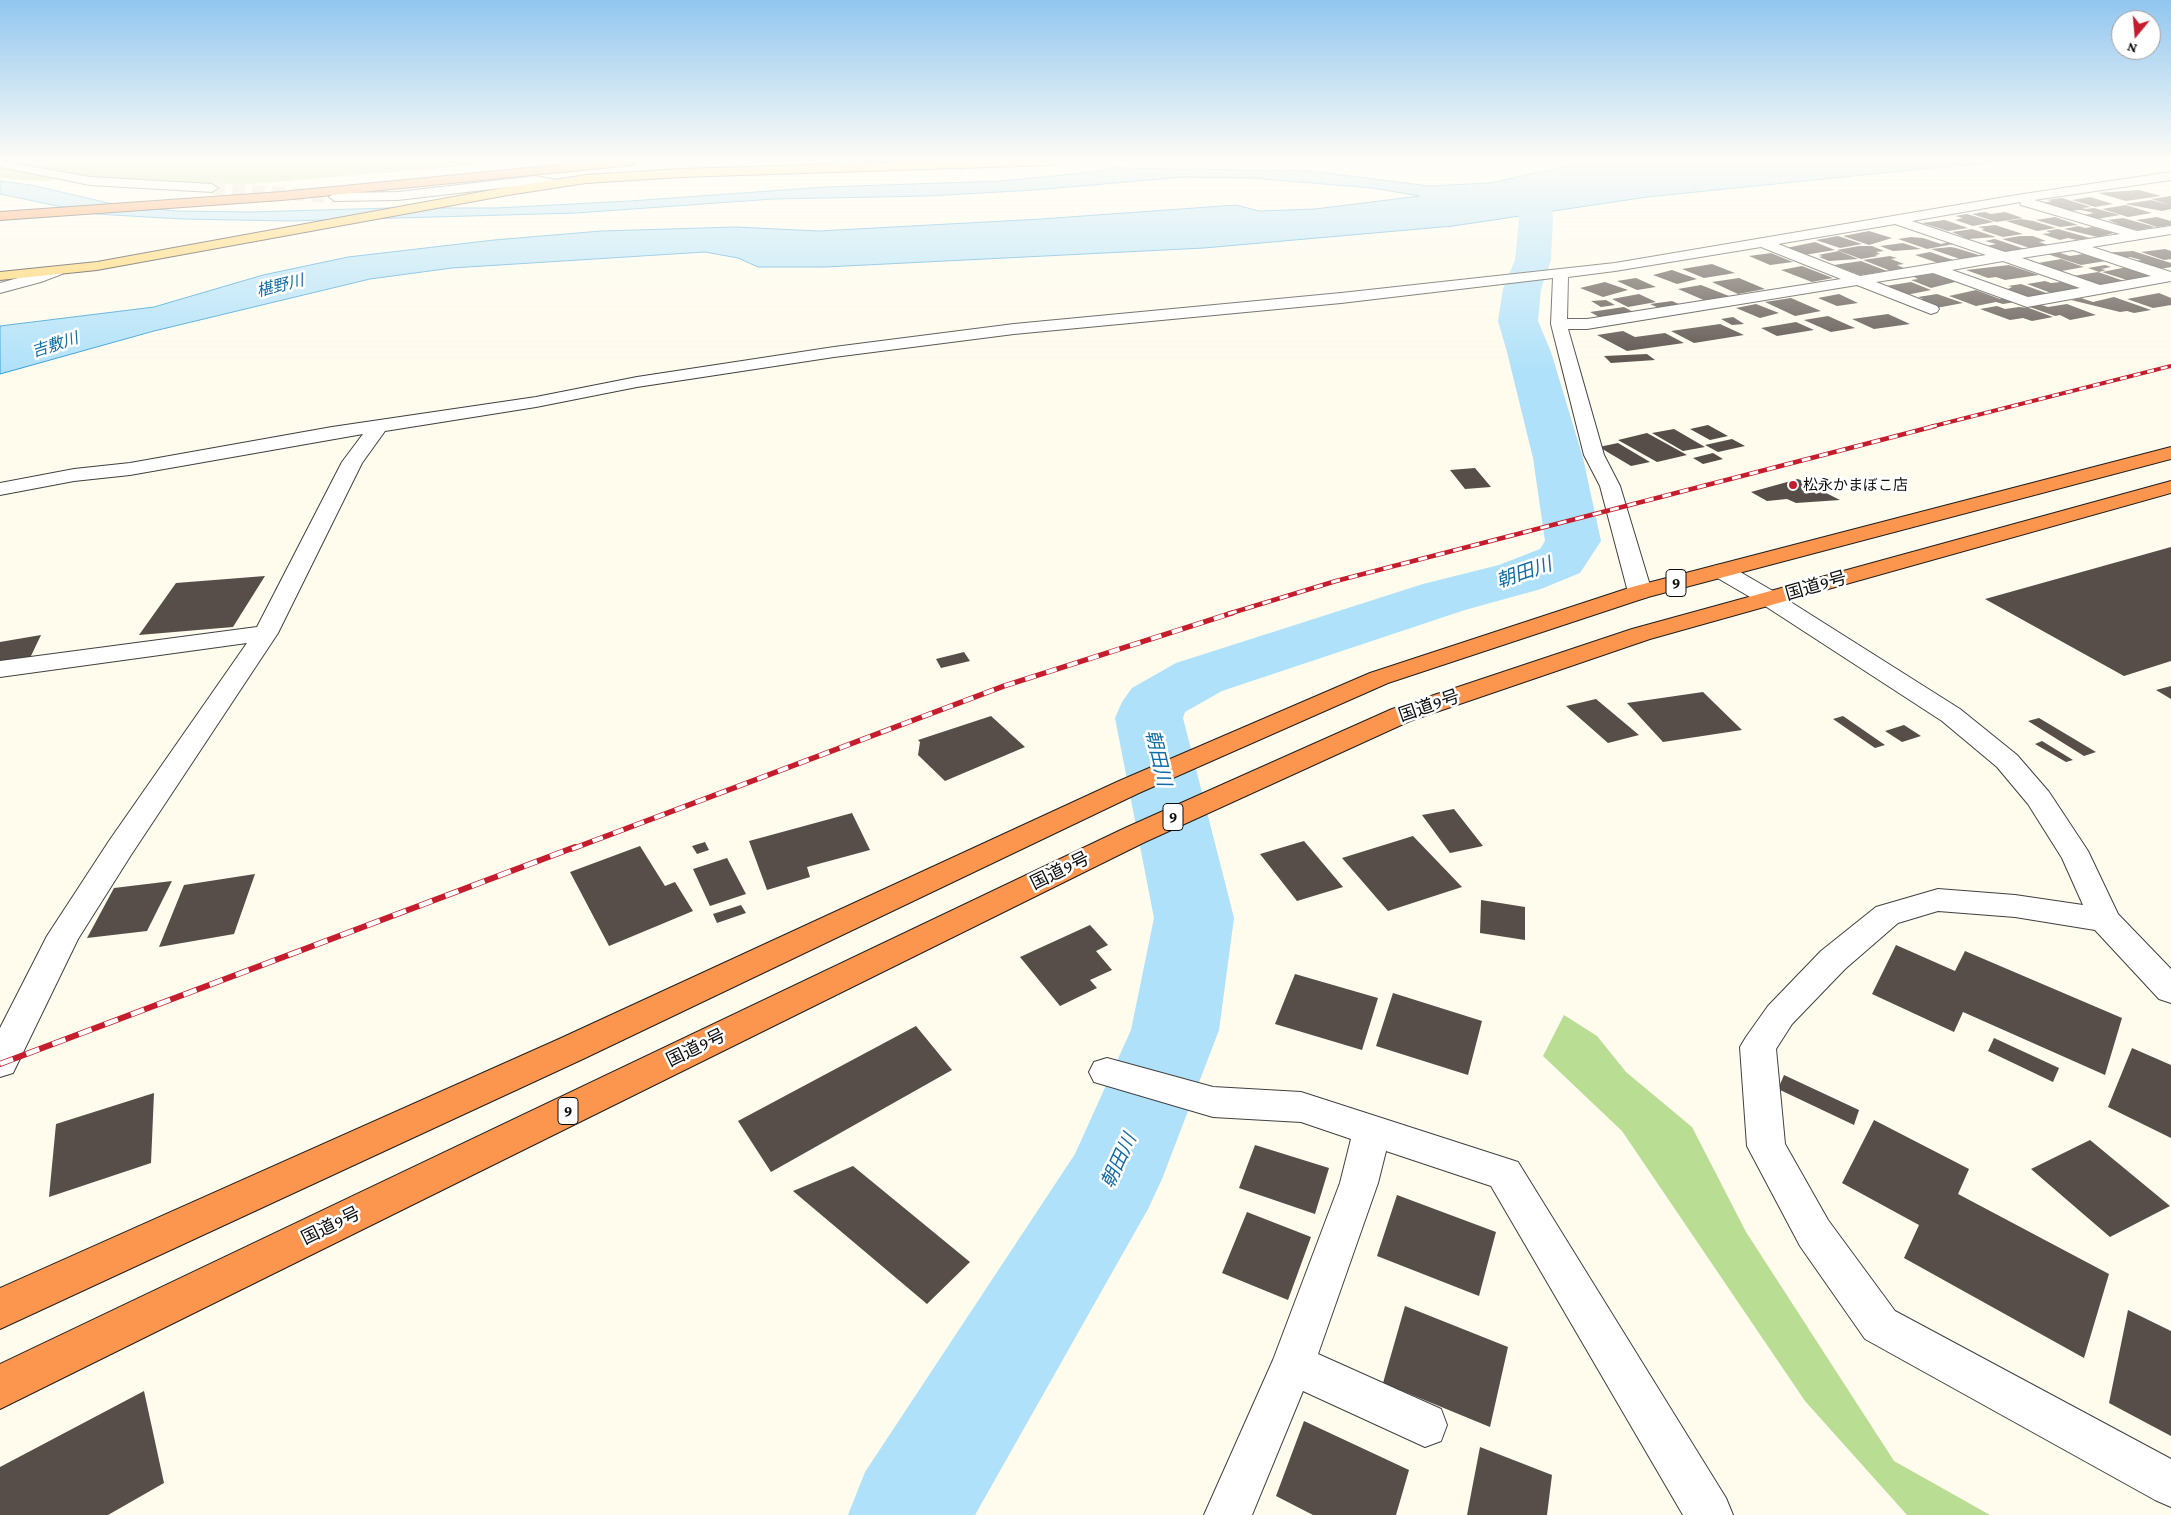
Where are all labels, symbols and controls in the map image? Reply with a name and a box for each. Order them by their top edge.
north arrow [2111,10,2161,60]
text: N [2125,39,2139,57]
water label: 椹野川 [254,271,306,301]
water label: 吉敷川 [29,328,81,362]
place label: 松永かまぼこ店 [1803,476,1908,494]
marker: 松永かまぼこ店 [1787,479,1799,491]
water label: 朝田川 [1493,553,1555,593]
street label: 国道9号 [1783,567,1849,605]
road number: 9 [1666,570,1686,596]
street label: 国道9号 [1396,686,1462,726]
water label: 朝田川 [1140,728,1176,788]
road number: 9 [1163,804,1183,830]
street label: 国道9号 [1027,847,1093,895]
street label: 国道9号 [663,1024,729,1072]
road number: 9 [558,1098,578,1124]
water label: 朝田川 [1097,1130,1141,1192]
street label: 国道9号 [298,1202,364,1250]

